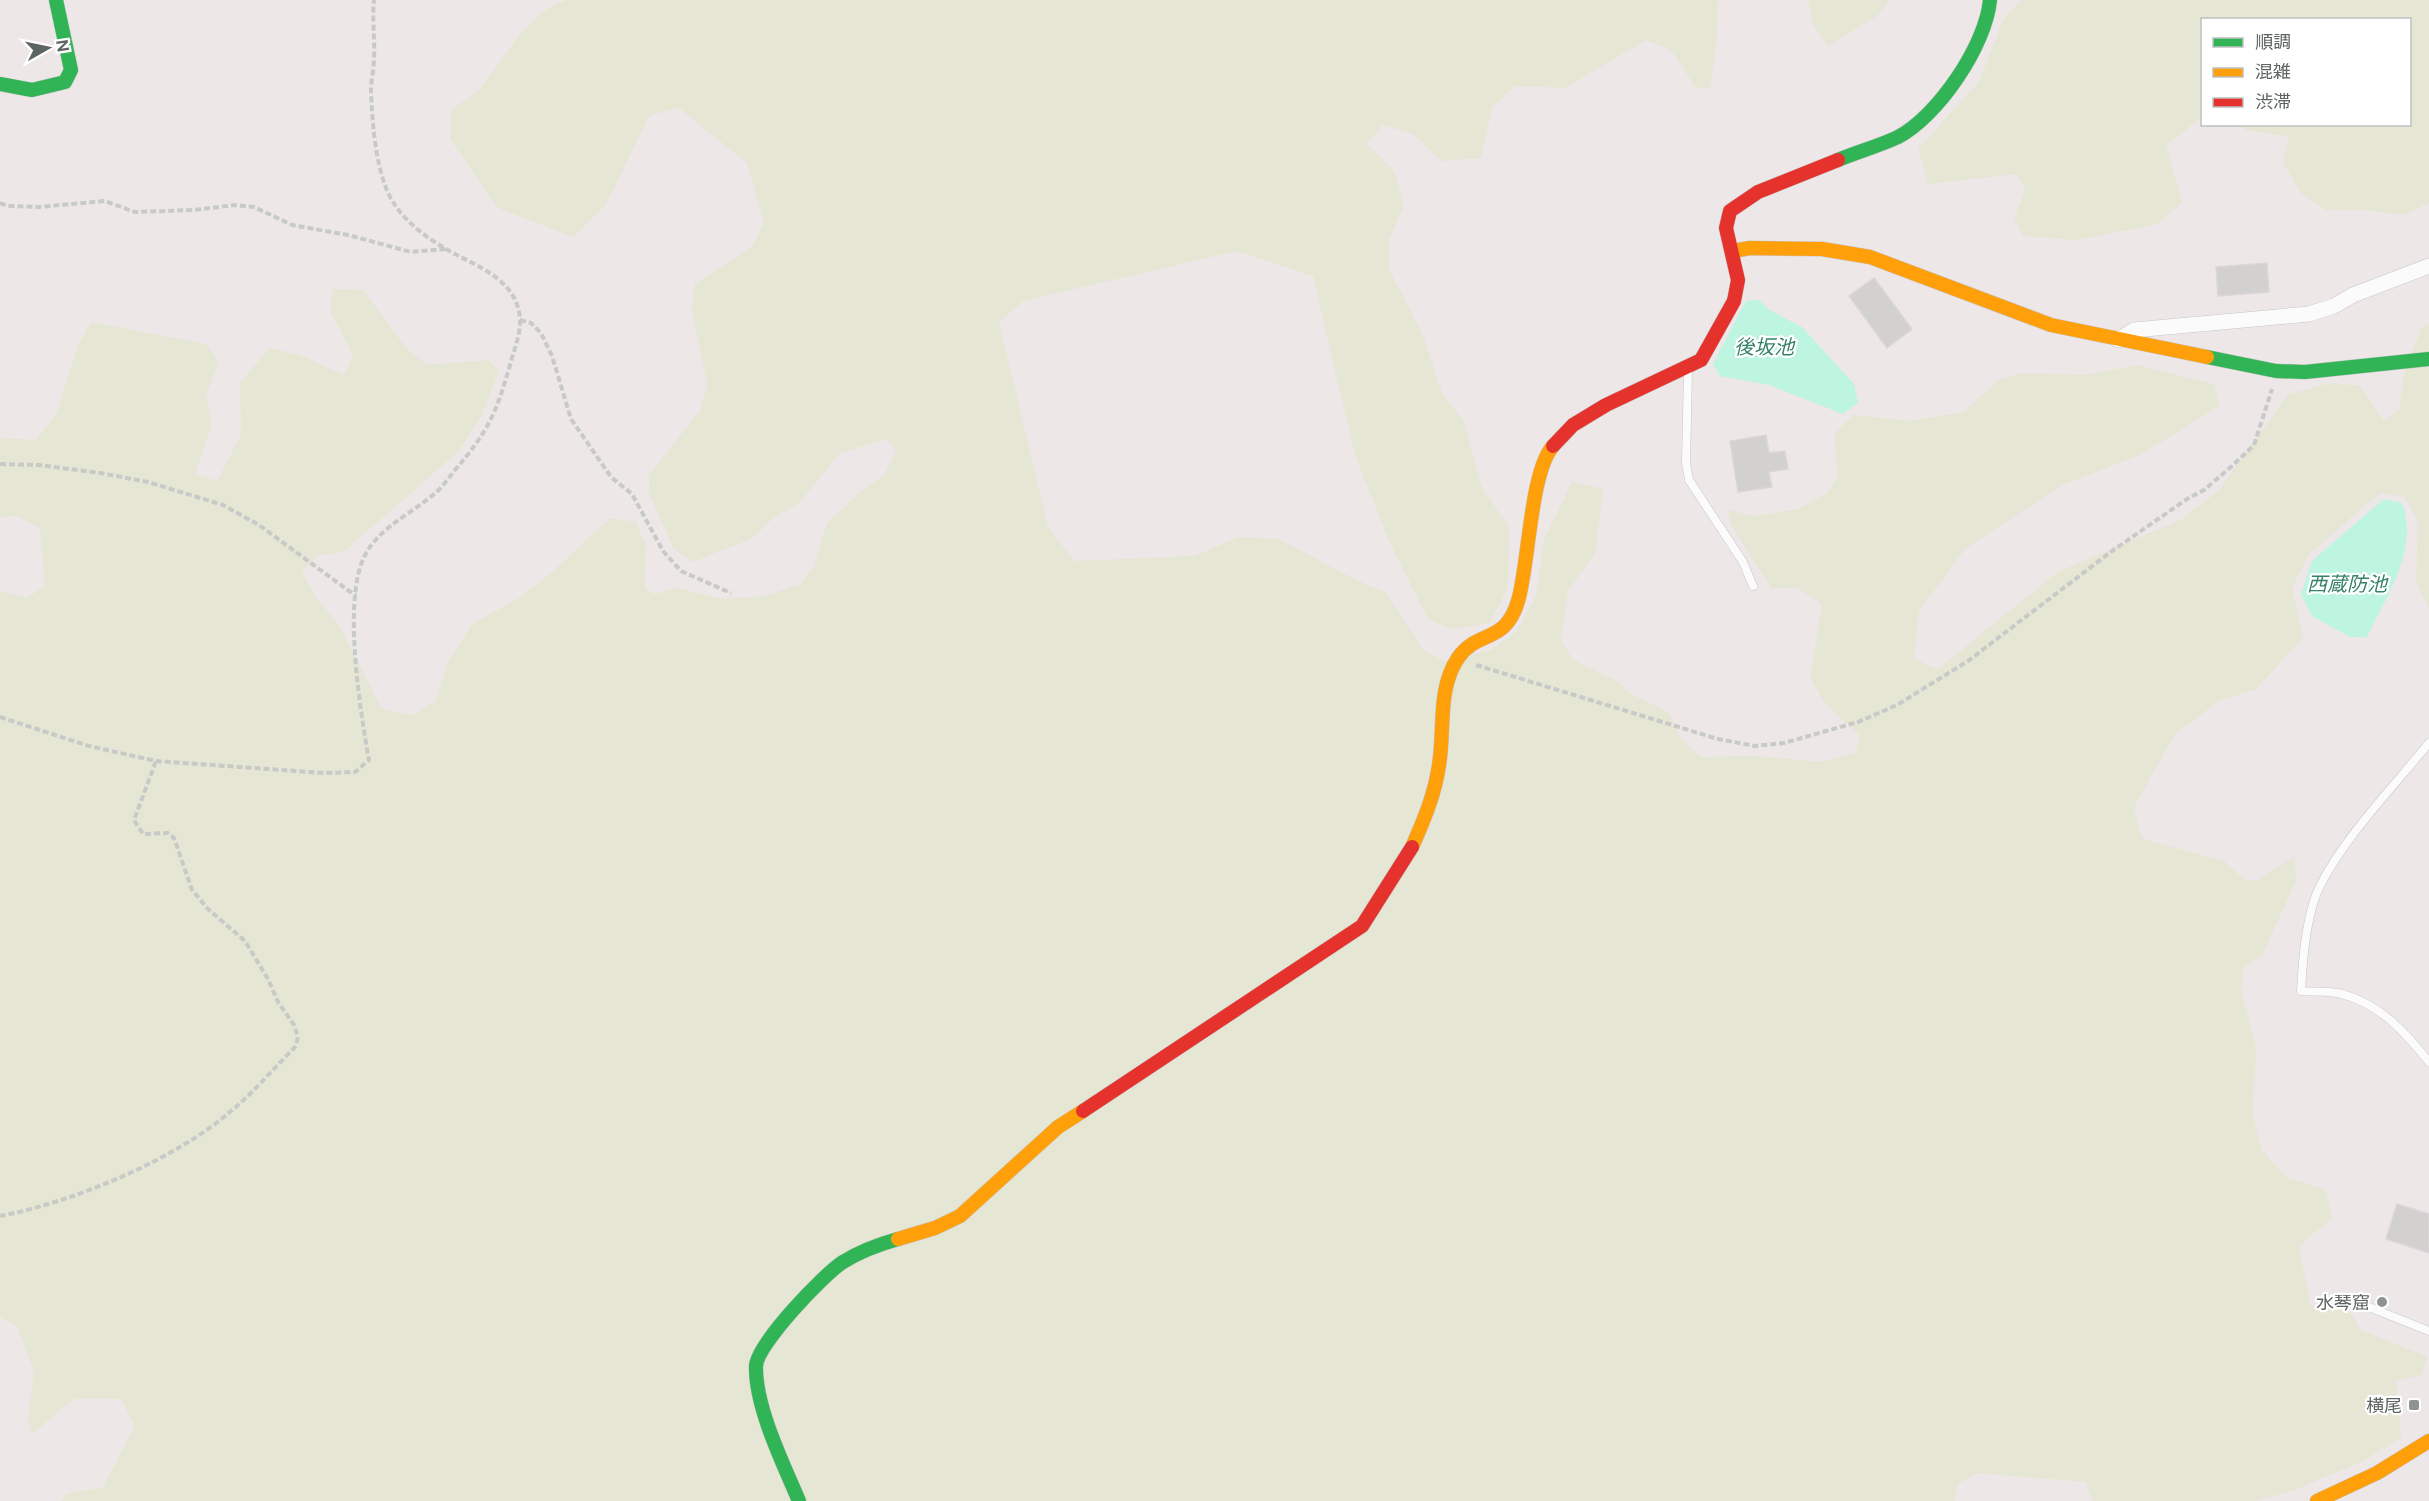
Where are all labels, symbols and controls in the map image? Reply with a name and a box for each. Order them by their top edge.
north arrow [18,18,78,78]
legend [2201,18,2411,126]
text: 順調 [2255,31,2291,52]
text: N [52,38,73,53]
text: 混雑 [2255,61,2291,82]
text: 渋滞 [2255,91,2291,112]
water label: 後坂池 [1734,335,1796,359]
water label: 西蔵防池 [2307,572,2389,596]
place label: 水琴窟 [2316,1292,2370,1313]
marker: 水琴窟 [2375,1295,2389,1309]
place label: 横尾 [2366,1395,2402,1416]
marker: 横尾 [2407,1398,2421,1412]

